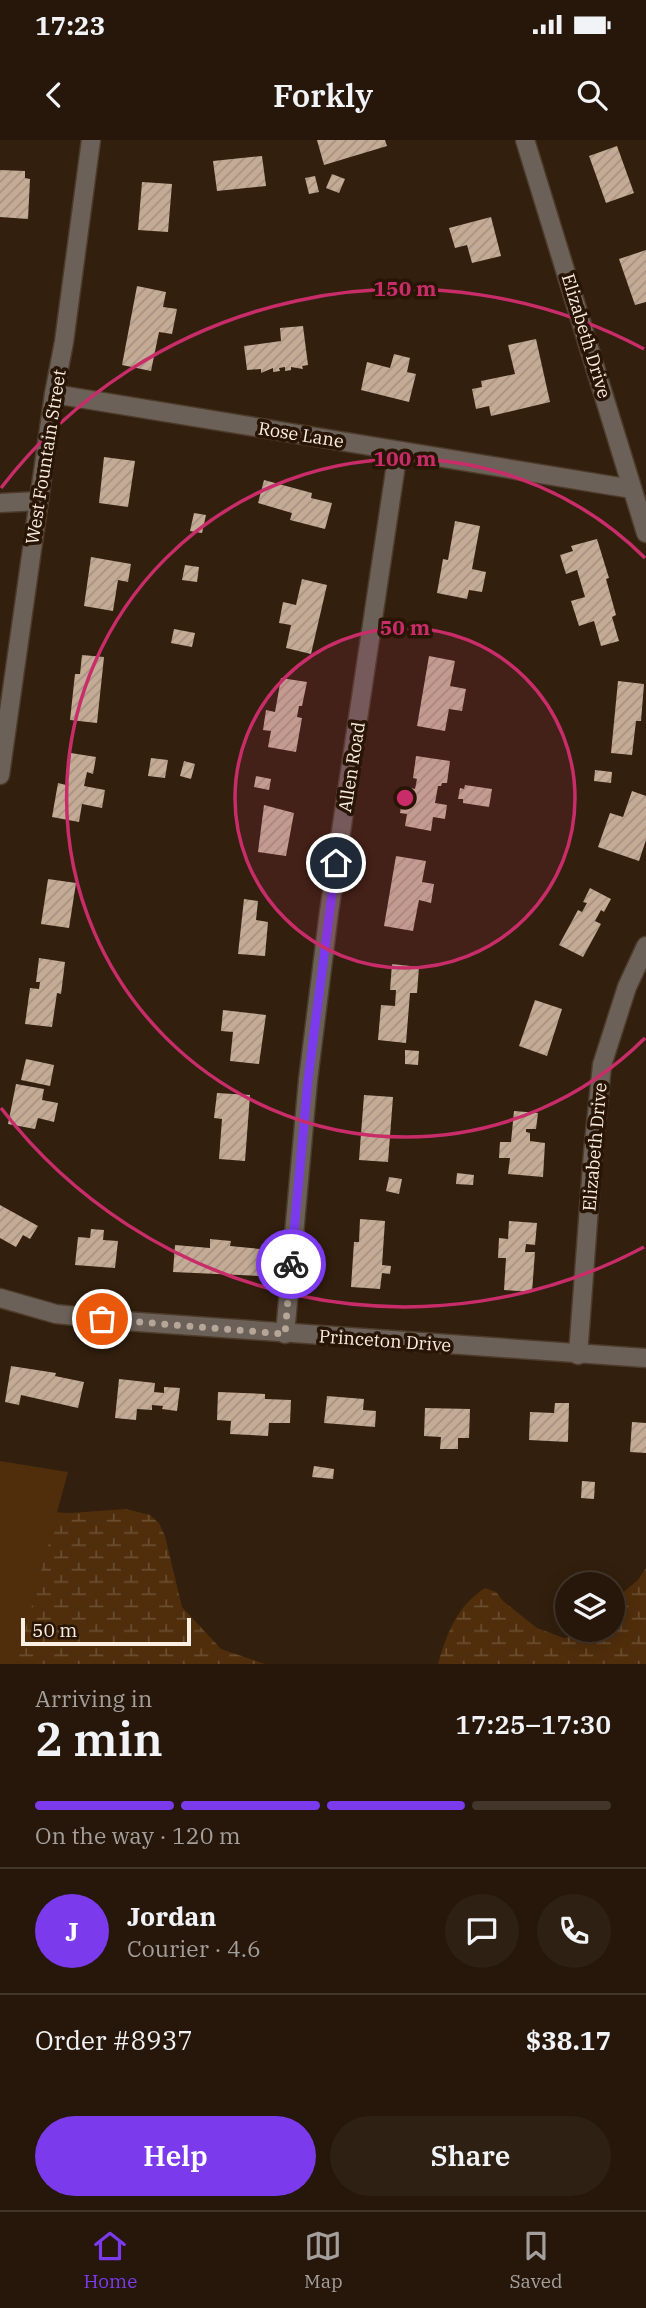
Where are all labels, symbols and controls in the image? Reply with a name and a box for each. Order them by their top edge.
text: 17:23 [35,8,105,42]
text: Forkly [273,74,373,116]
icon: back [35,76,73,114]
icon: search [573,76,611,114]
street label: Elizabeth Drive [557,271,616,401]
text: 150 m [373,274,437,302]
street label: West Fountain Street [20,368,71,546]
street label: Rose Lane [257,416,345,453]
text: 100 m [373,444,437,472]
text: 50 m [380,613,430,641]
street label: Allen Road [333,720,370,814]
centre of rings [393,786,417,810]
pin [306,833,366,893]
icon: home [317,844,355,882]
street label: Elizabeth Drive [577,1082,612,1212]
courier [256,1229,326,1299]
icon: bike [272,1245,310,1283]
pin [72,1289,132,1349]
icon: bag [83,1300,121,1338]
street label: Princeton Drive [318,1324,452,1357]
map controls [555,1572,625,1642]
button: layers [555,1572,625,1642]
scale bar [21,1615,191,1647]
text: 50 m [32,1618,77,1642]
text: Arriving in [35,1683,152,1713]
text: 17:25–17:30 [455,1707,611,1741]
text: 2 min [35,1709,163,1769]
text: On the way · 120 m [35,1820,241,1850]
button: chat [445,1894,519,1968]
button: phone [537,1894,611,1968]
text: Jordan [127,1899,217,1933]
text: J [65,1914,79,1948]
text: Courier · 4.6 [127,1933,261,1963]
text: Order #8937 [35,2023,193,2057]
text: $38.17 [526,2023,611,2057]
button: Help [35,2116,316,2196]
button: Share [330,2116,611,2196]
tab: Home [83,2227,137,2293]
tab: Map [304,2227,343,2293]
tab: Saved [509,2227,563,2293]

